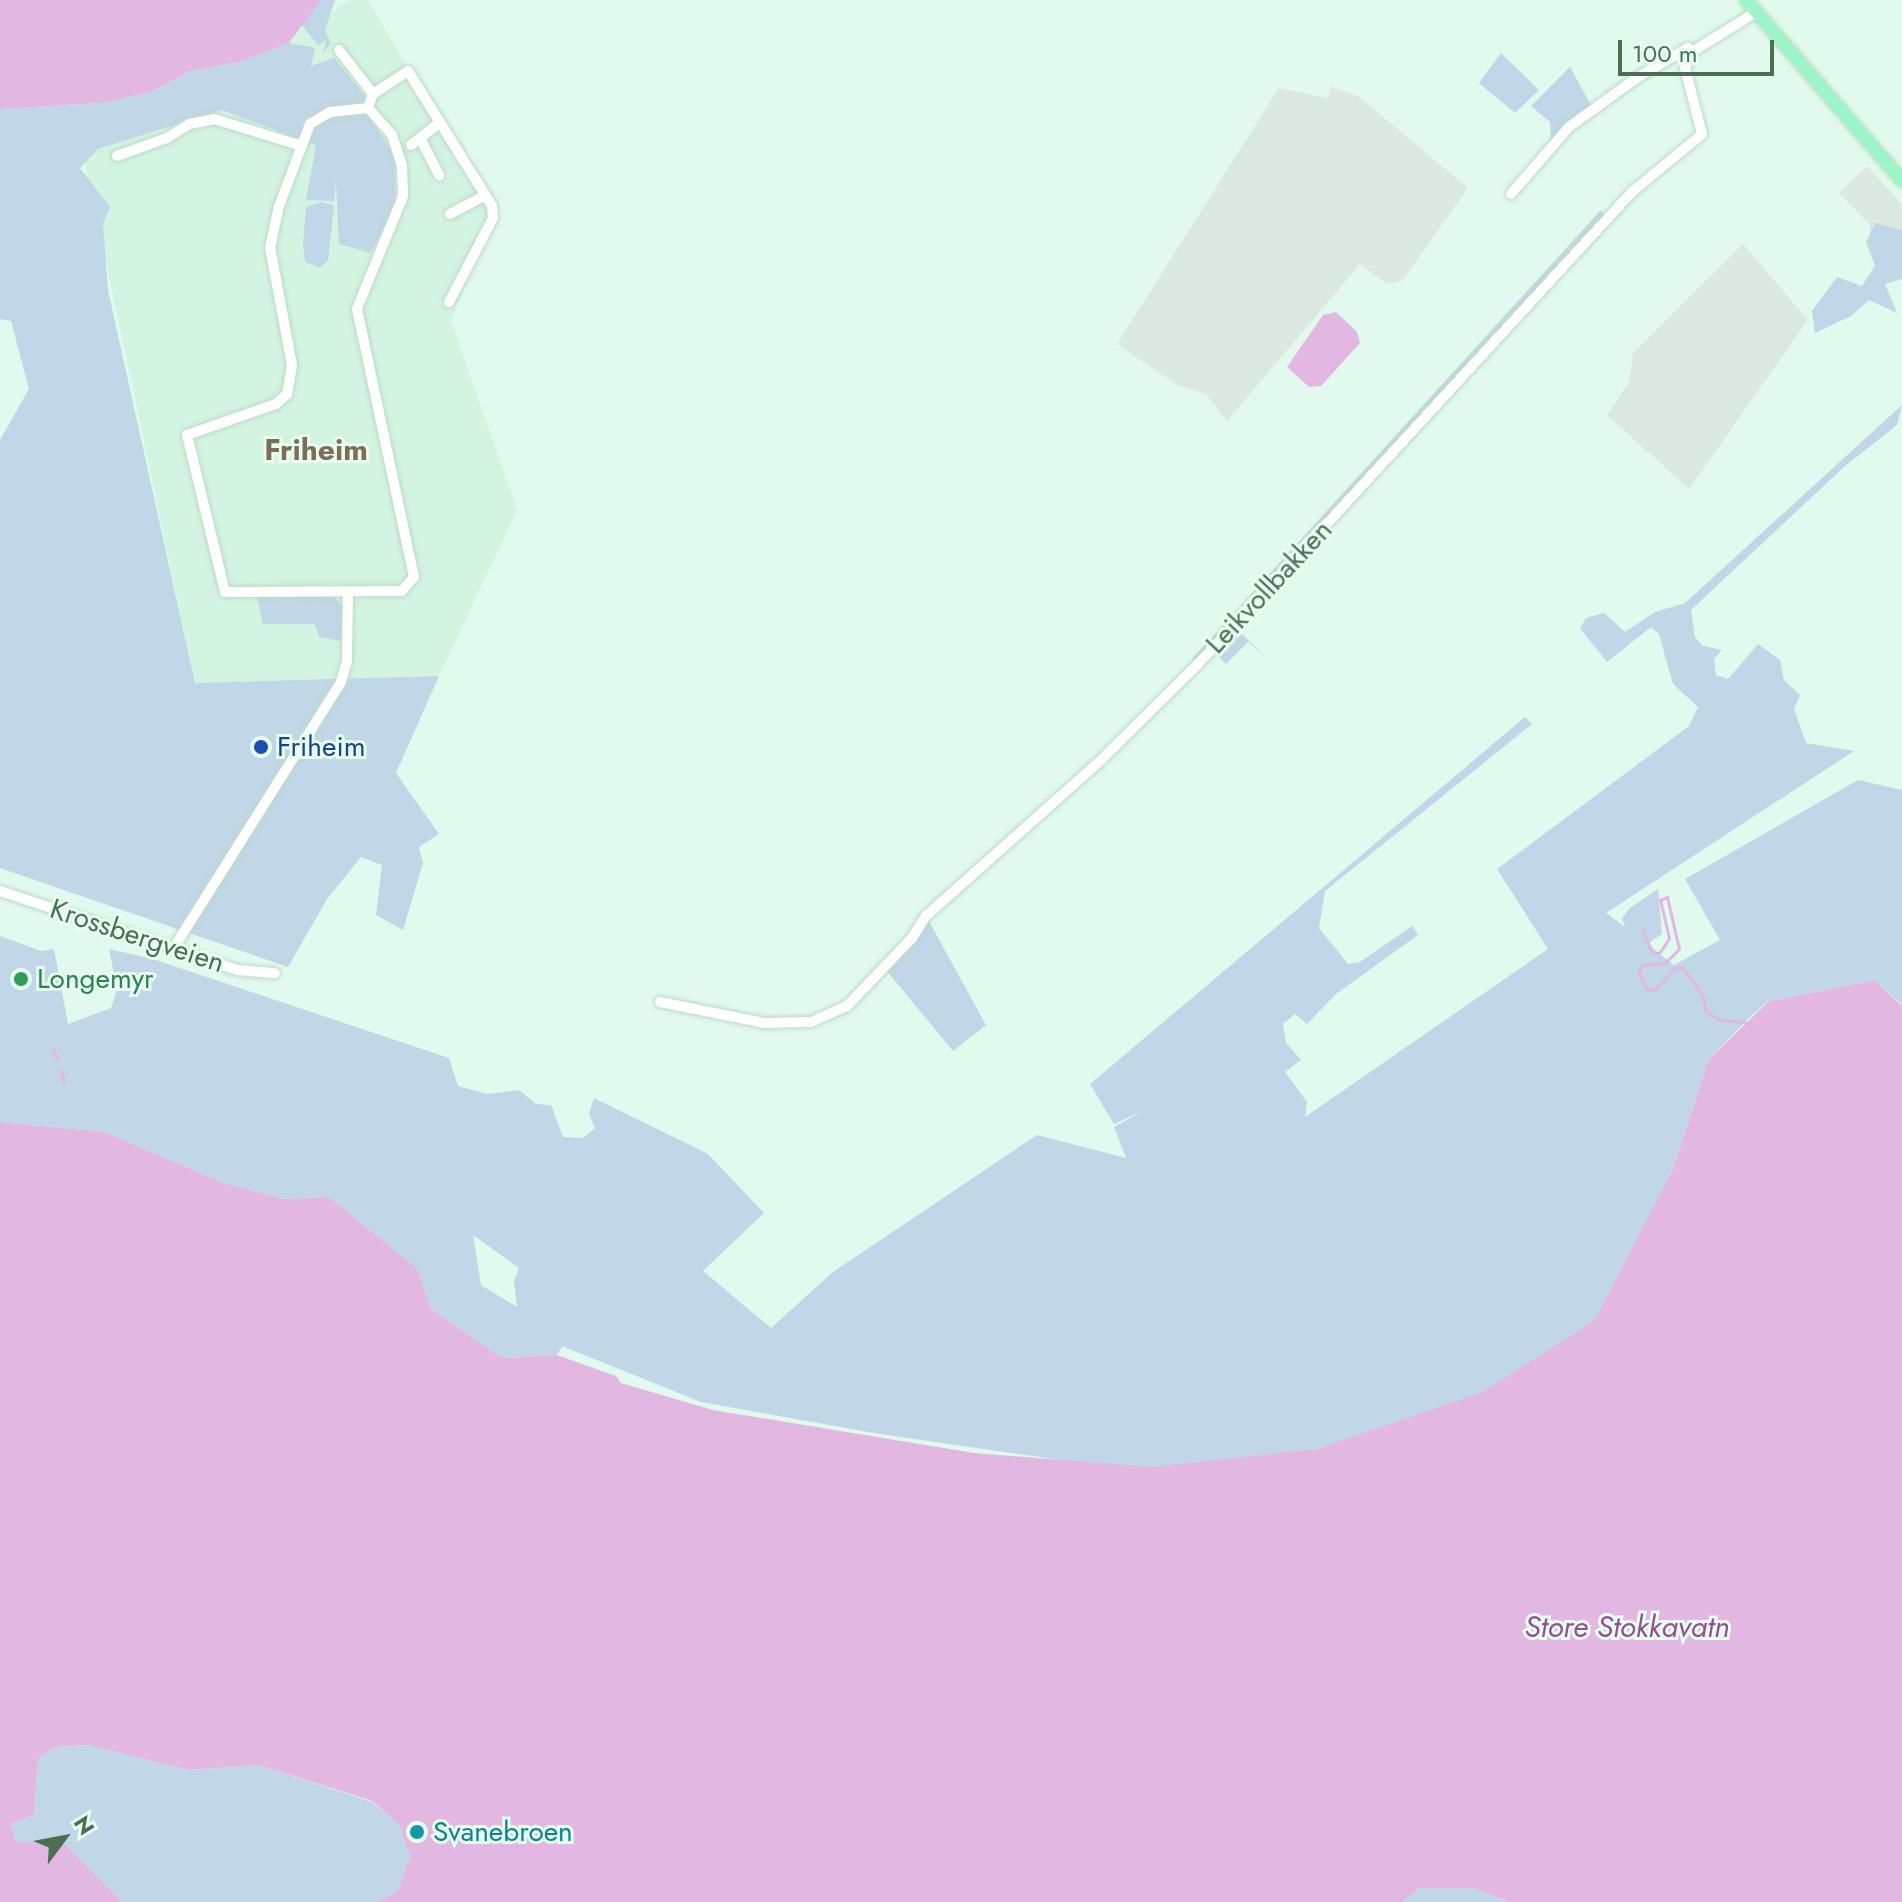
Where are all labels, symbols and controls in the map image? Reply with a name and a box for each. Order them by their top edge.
scale bar [1622,24,1778,74]
text: 100 m [1632,36,1698,71]
district label: Friheim [264,432,368,468]
street label: Leikvollbakken [1199,513,1339,661]
place label: Friheim [277,730,366,764]
marker: Friheim [252,738,270,756]
street label: Krossbergveien [46,892,228,980]
place label: Longemyr [37,962,154,996]
marker: Longemyr [12,970,30,988]
water label: Store Stokkavatn [1525,1609,1729,1645]
north arrow [24,1798,104,1878]
text: N [66,1809,103,1841]
place label: Svanebroen [433,1815,573,1849]
marker: Svanebroen [408,1823,426,1841]

